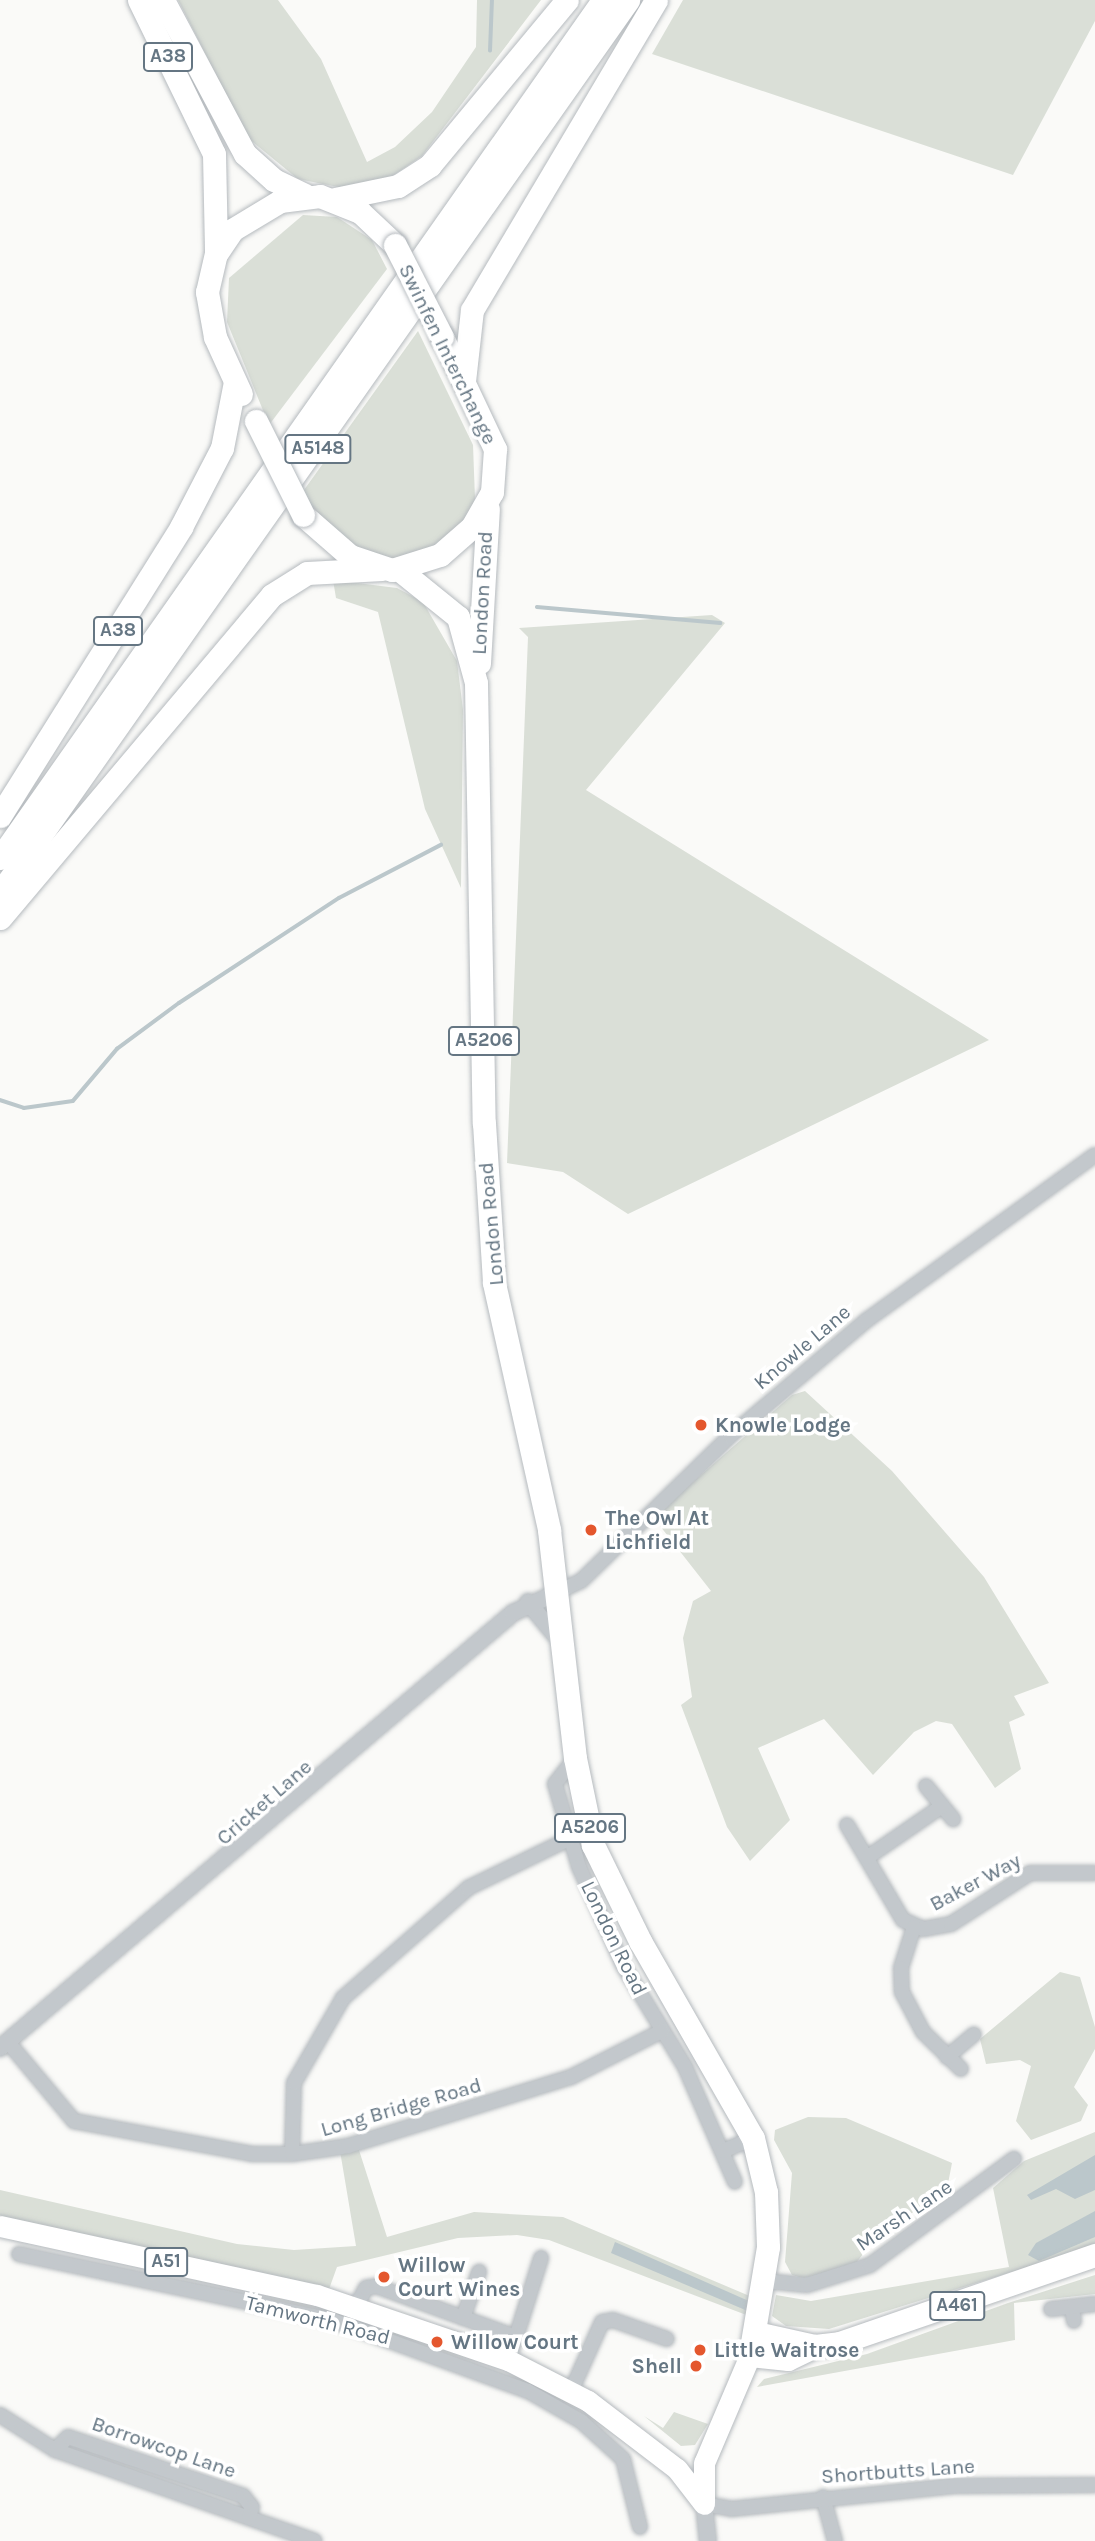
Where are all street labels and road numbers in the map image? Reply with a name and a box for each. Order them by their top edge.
road number: A38 [142,41,194,72]
street label: Swinfen Interchange [393,260,503,448]
road number: A5148 [283,433,353,464]
street label: London Road [466,530,498,656]
road number: A38 [92,616,144,646]
road number: A5206 [447,1026,521,1056]
street label: London Road [473,1161,509,1287]
street label: Knowle Lane [748,1299,856,1395]
street label: Cricket Lane [211,1754,317,1850]
road number: A5206 [553,1812,627,1844]
street label: Baker Way [925,1848,1025,1916]
street label: London Road [576,1877,652,1999]
street label: Long Bridge Road [318,2072,484,2142]
street label: Marsh Lane [851,2174,957,2256]
road number: A51 [143,2246,189,2278]
street label: Tamworth Road [243,2290,393,2350]
road number: A461 [929,2290,985,2322]
street label: Borrowcop Lane [89,2411,239,2483]
street label: Shortbutts Lane [820,2453,976,2489]

